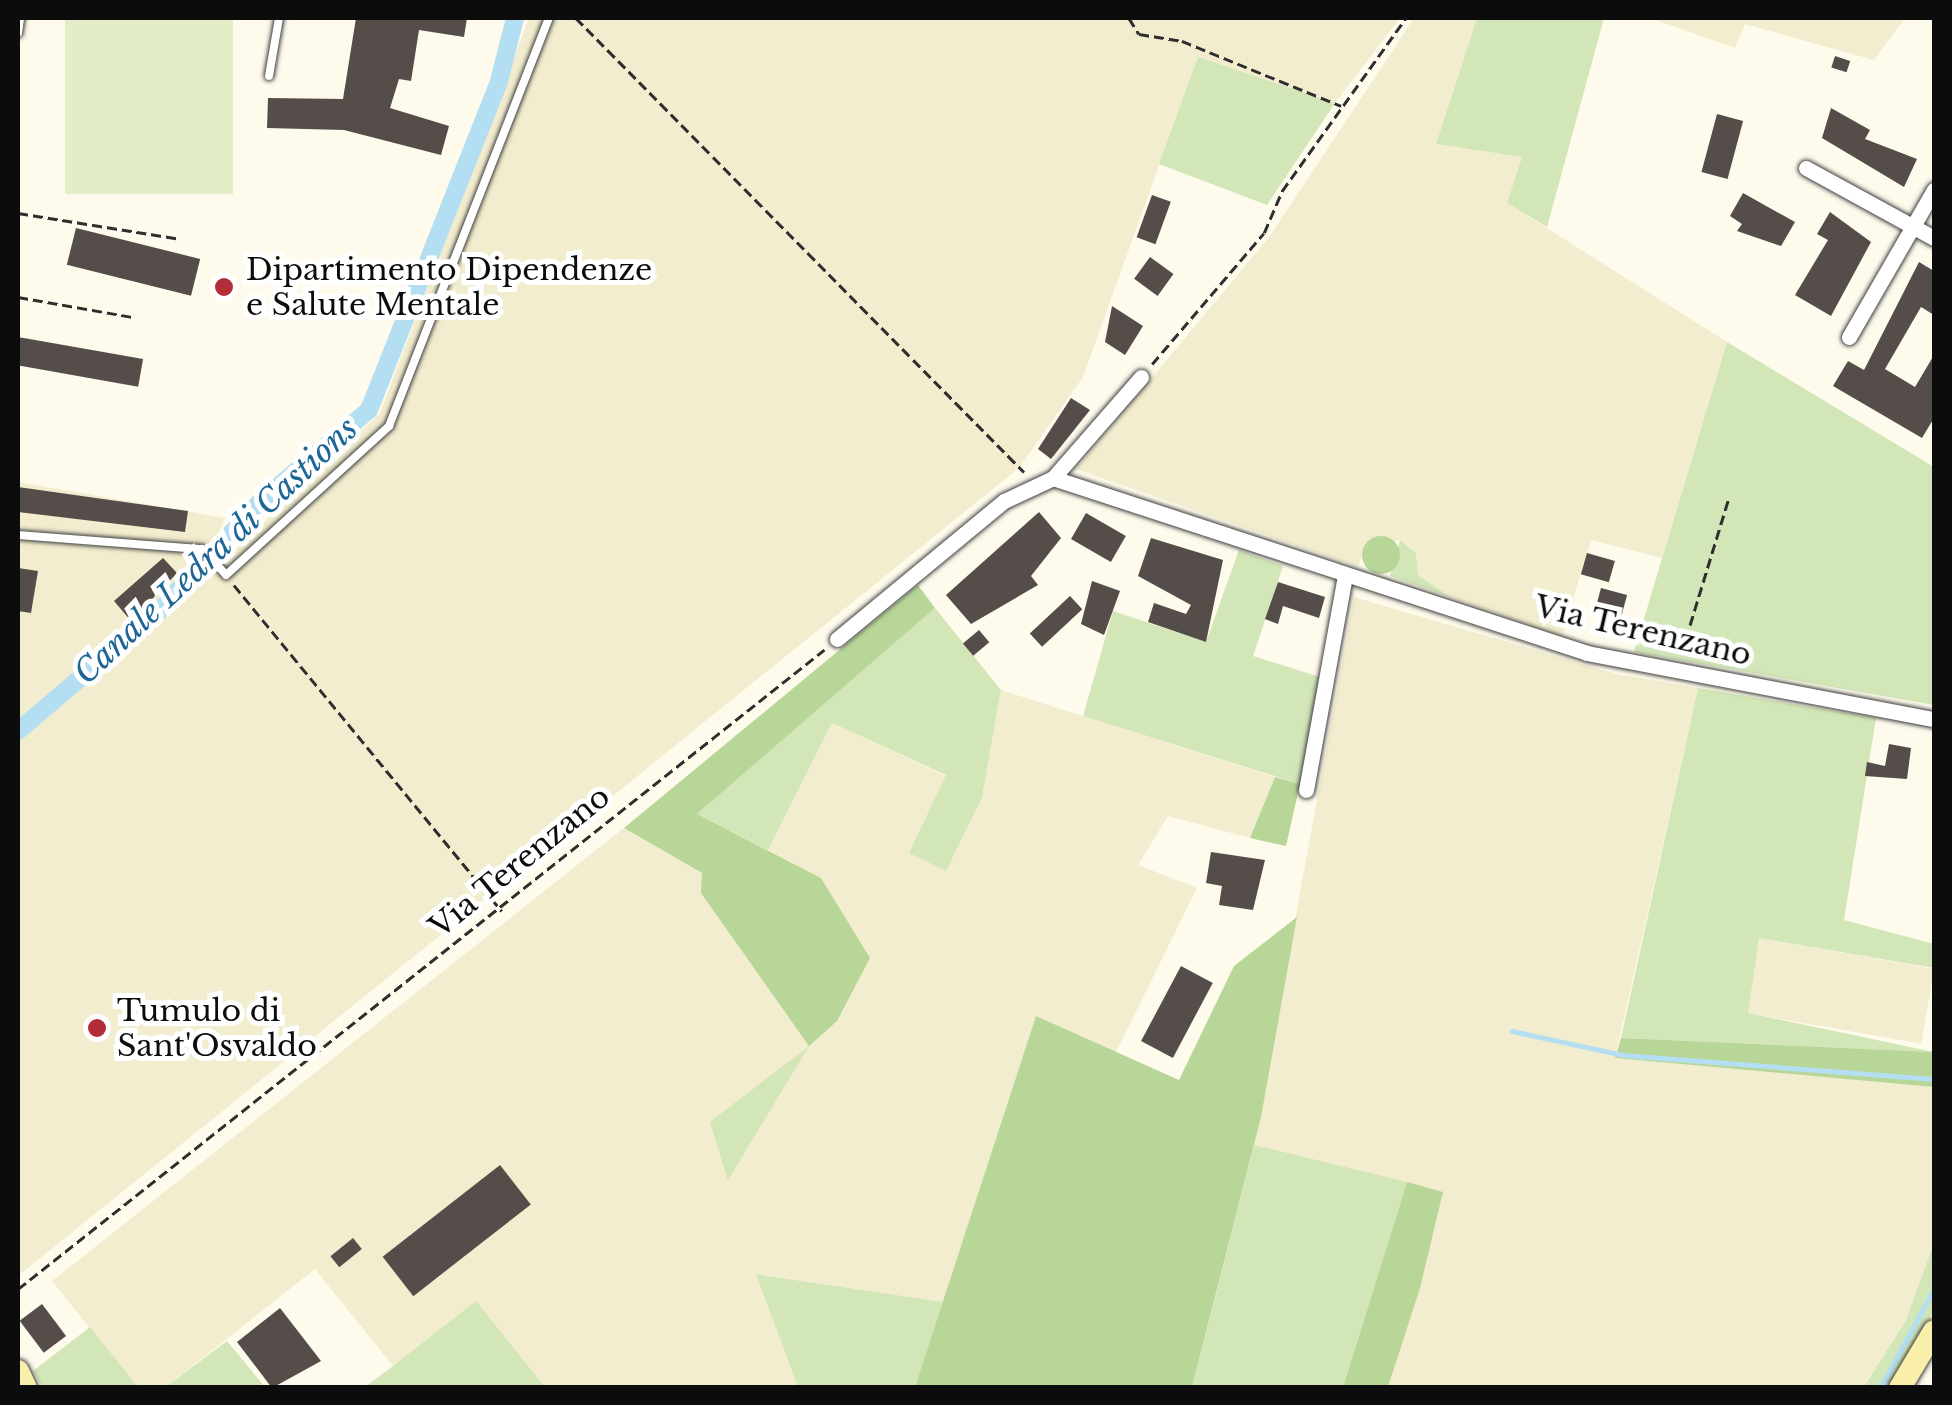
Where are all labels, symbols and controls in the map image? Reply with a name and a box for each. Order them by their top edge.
place label: Dipartimento Dipendenze e Salute Mentale [246,252,652,322]
marker: Dipartimento Dipendenze e Salute Mentale [211,274,237,300]
water label: Canale Ledra di Castions [66,409,366,693]
street label: Via Terenzano [1531,588,1755,674]
street label: Via Terenzano [422,778,618,946]
place label: Tumulo di Sant'Osvaldo [117,993,317,1064]
marker: Tumulo di Sant'Osvaldo [86,1017,108,1039]

